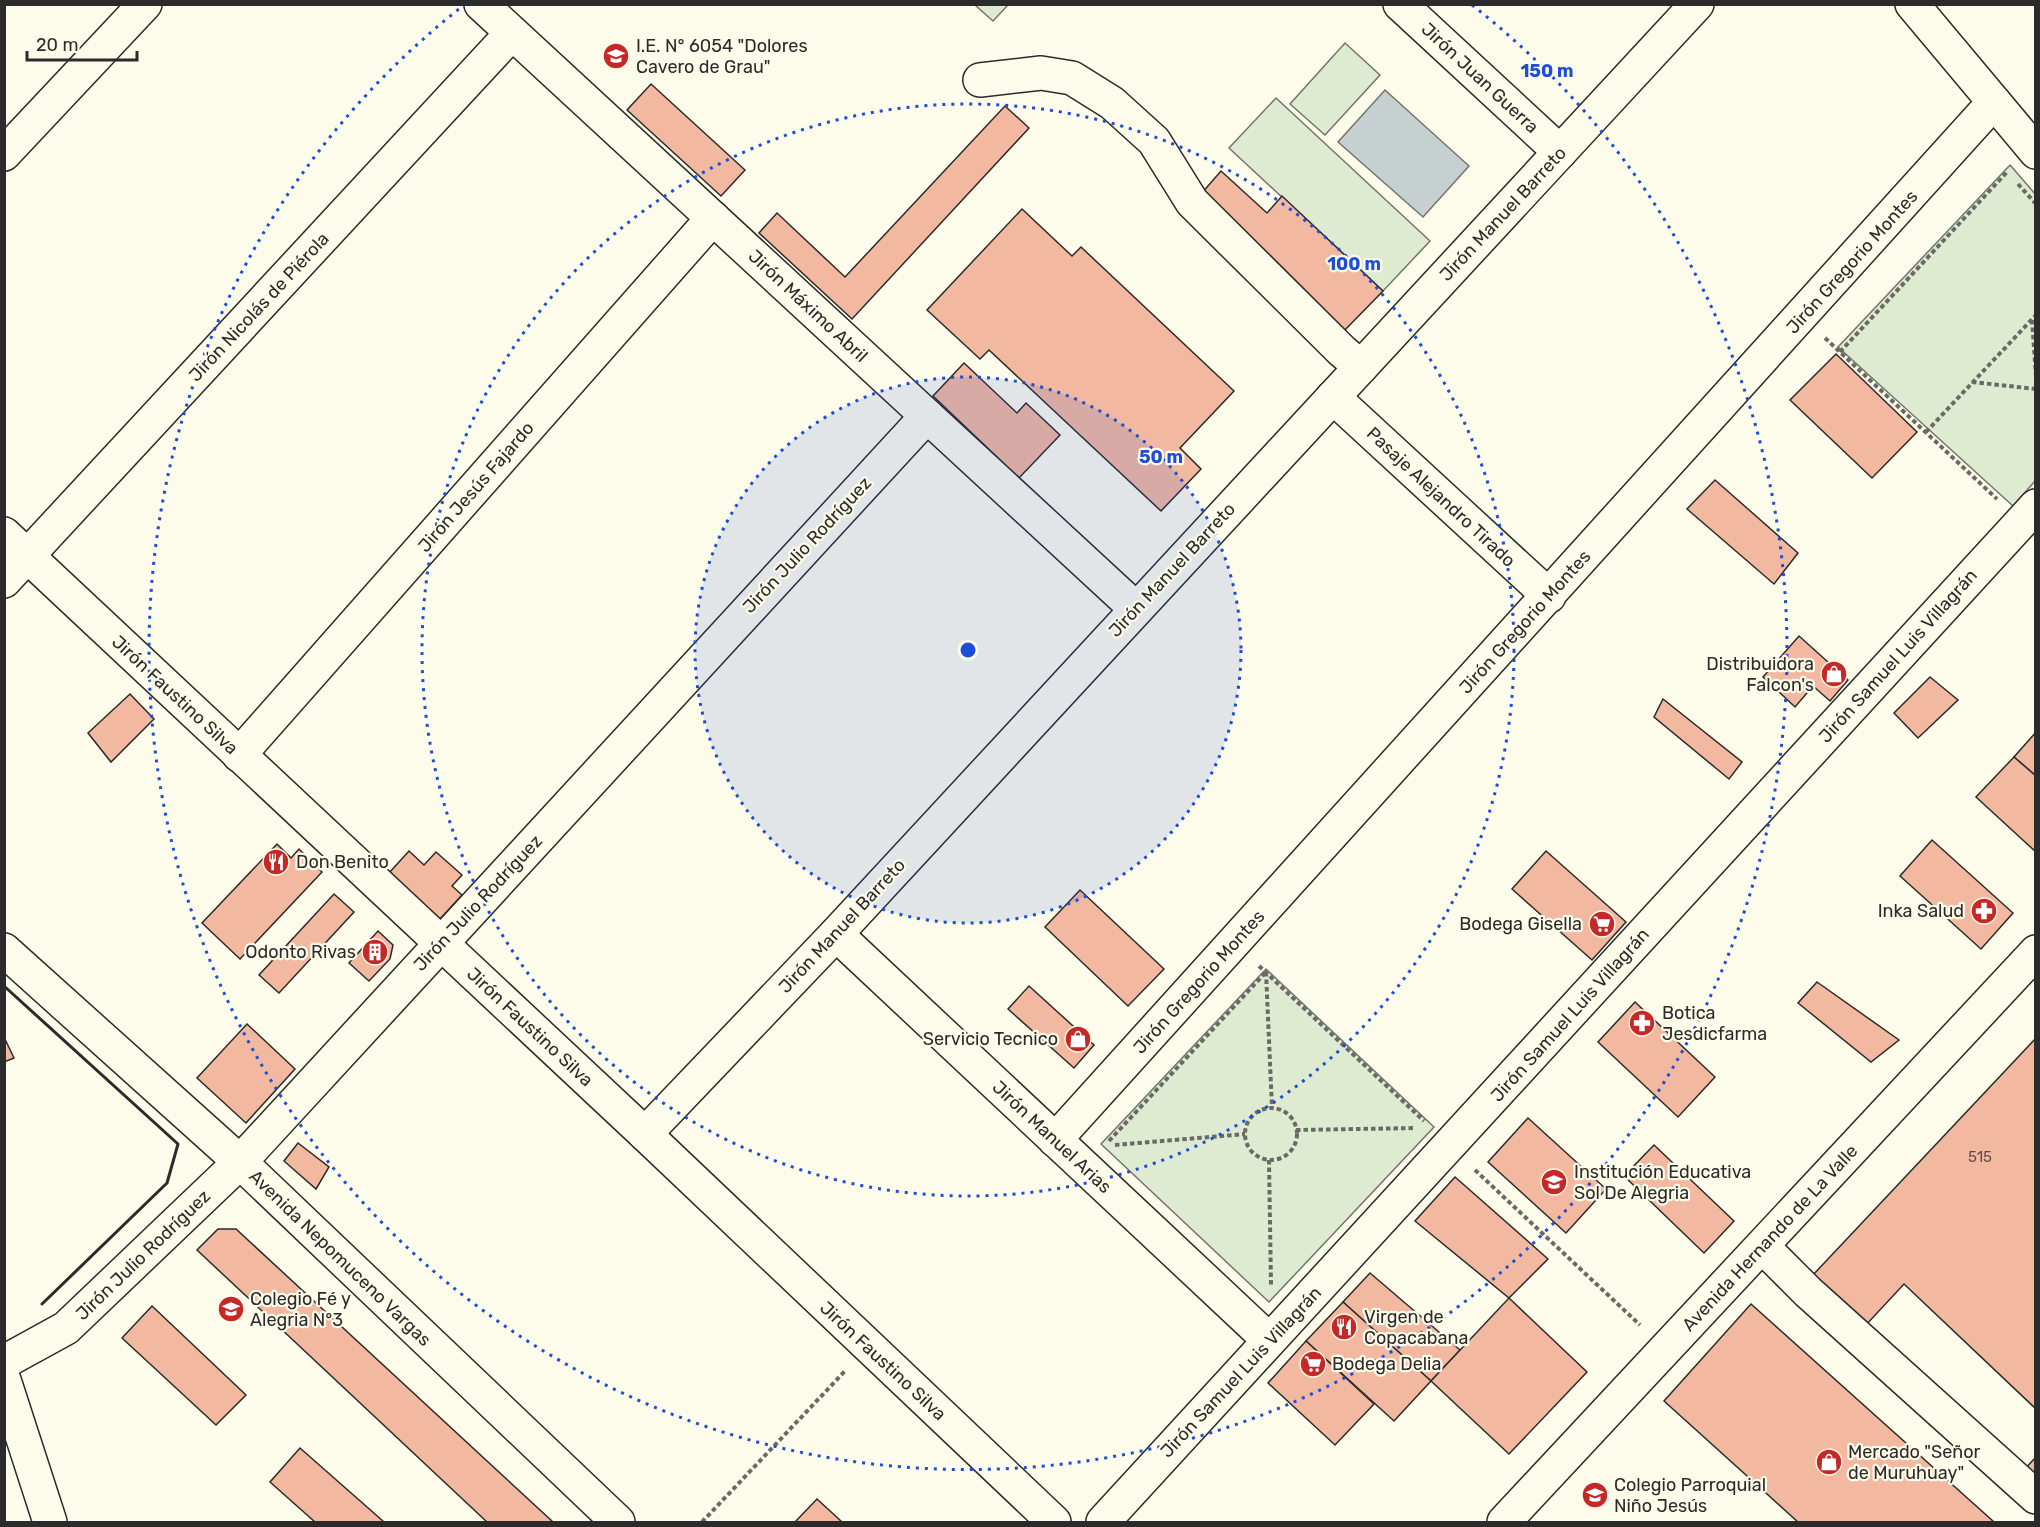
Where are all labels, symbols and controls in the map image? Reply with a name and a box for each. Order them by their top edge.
street label: Jirón Juan Guerra [1417,18,1543,138]
scale bar [27,24,136,62]
text: 20 m [36,34,78,56]
place label: I.E. N° 6054 "Dolores Cavero de Grau" [636,35,808,78]
school or university icon: I.E. N° 6054 "Dolores Cavero de Grau" [601,41,631,71]
text: 150 m [1520,60,1574,82]
street label: Jirón Manuel Barreto [1435,142,1571,286]
street label: Jirón Gregorio Montes [1782,186,1922,338]
street label: Jirón Nicolás de Piérola [184,228,334,386]
street label: Jirón Máximo Abril [744,245,872,367]
text: 100 m [1327,253,1381,275]
street label: Jirón Jesús Fajardo [413,417,539,557]
street label: Pasaje Alejandro Tirado [1362,422,1520,572]
text: 50 m [1139,446,1183,468]
street label: Jirón Julio Rodríguez [738,472,876,618]
street label: Jirón Manuel Barreto [1104,498,1240,642]
street label: Jirón Gregorio Montes [1455,546,1595,698]
street label: Jirón Samuel Luis Villagrán [1814,565,1982,747]
street label: Jirón Faustino Silva [107,631,243,759]
centre of rings [958,640,978,660]
place label: Distribuidora Falcon's [1706,653,1814,696]
shop icon: Distribuidora Falcon's [1819,659,1849,689]
street label: Jirón Julio Rodríguez [409,830,547,976]
restaurant icon: Don Benito [261,847,291,877]
place label: Don Benito [296,851,389,873]
street label: Jirón Manuel Barreto [774,854,910,998]
pharmacy icon: Inka Salud [1969,896,1999,926]
place label: Inka Salud [1878,900,1964,922]
street label: Jirón Gregorio Montes [1129,906,1269,1058]
supermarket icon: Bodega Gisella [1587,909,1617,939]
place label: Bodega Gisella [1459,913,1582,935]
street label: Jirón Samuel Luis Villagrán [1486,924,1654,1106]
building icon: Odonto Rivas [360,937,390,967]
place label: Odonto Rivas [245,941,356,963]
street label: Jirón Faustino Silva [462,963,598,1091]
place label: Botica Jesdicfarma [1662,1002,1767,1045]
pharmacy icon: Botica Jesdicfarma [1627,1008,1657,1038]
shop icon: Servicio Tecnico [1063,1024,1093,1054]
place label: Servicio Tecnico [923,1028,1058,1050]
street label: Jirón Manuel Arias [988,1076,1116,1198]
street label: Avenida Hernando de La Valle [1678,1140,1862,1336]
house number: 515 [1968,1148,1992,1166]
place label: Institución Educativa Sol De Alegria [1574,1161,1751,1204]
street label: Avenida Nepomuceno Vargas [244,1165,436,1351]
school or university icon: Institución Educativa Sol De Alegria [1539,1167,1569,1197]
street label: Jirón Julio Rodríguez [71,1185,215,1325]
street label: Jirón Samuel Luis Villagrán [1156,1282,1326,1462]
place label: Colegio Fé y Alegria N°3 [250,1288,351,1331]
school or university icon: Colegio Fé y Alegria N°3 [216,1294,246,1324]
street label: Jirón Faustino Silva [815,1297,951,1425]
place label: Virgen de Copacabana [1364,1306,1468,1349]
restaurant icon: Virgen de Copacabana [1329,1312,1359,1342]
supermarket icon: Bodega Delia [1298,1349,1328,1379]
place label: Bodega Delia [1332,1353,1441,1375]
place label: Mercado "Señor de Muruhuay" [1848,1441,1981,1484]
shop icon: Mercado "Señor de Muruhuay" [1814,1447,1844,1477]
place label: Colegio Parroquial Niño Jesús [1614,1474,1766,1517]
school or university icon: Colegio Parroquial Niño Jesús [1580,1480,1610,1510]

